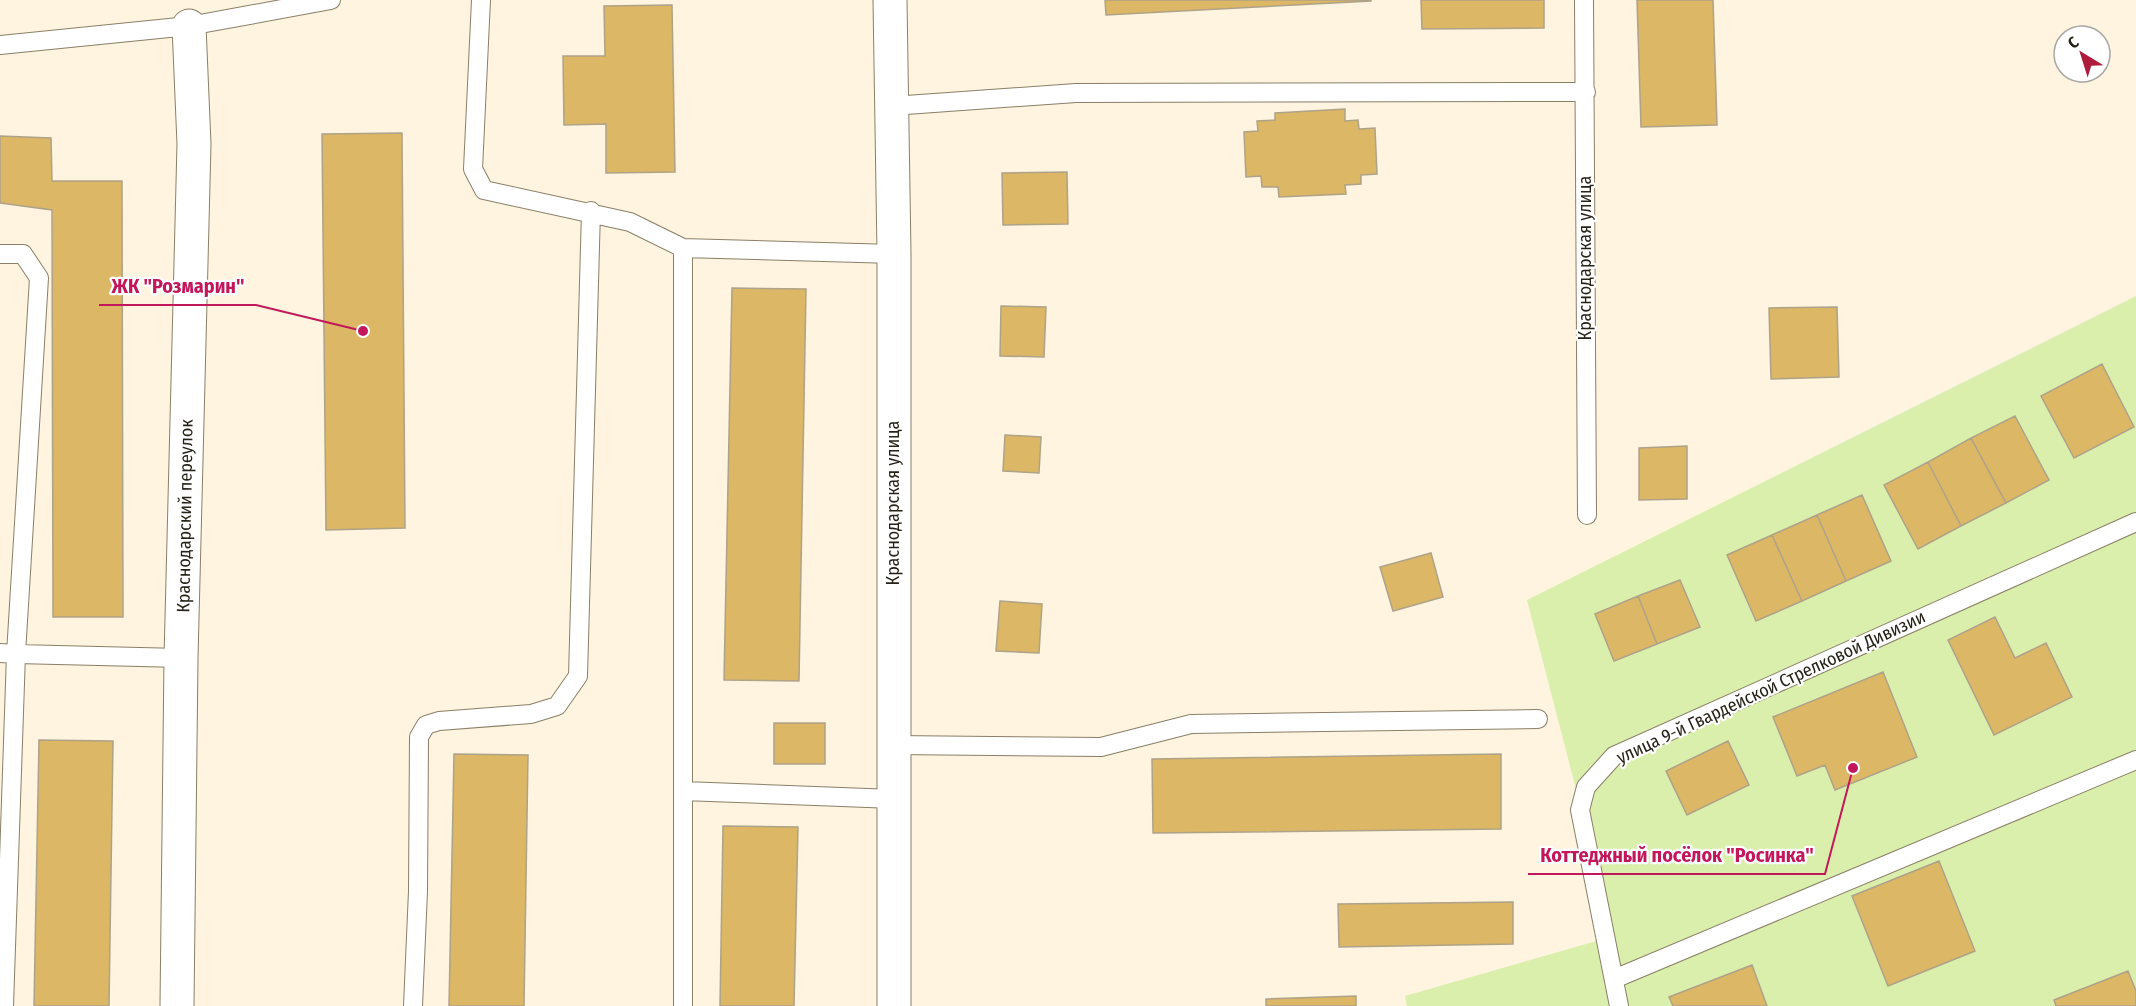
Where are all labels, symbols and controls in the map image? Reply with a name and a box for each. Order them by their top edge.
north arrow [2052,24,2112,84]
text: С [2064,32,2083,53]
street label: Краснодарская улица [1574,175,1596,340]
callout: ЖК "Розмарин" [99,267,256,305]
text: ЖК "Розмарин" [111,274,244,298]
street label: Краснодарский переулок [172,419,198,613]
street label: Краснодарская улица [882,420,904,585]
street label: улица 9-й Гвардейской Стрелковой Дивизии [1613,606,1929,768]
callout: Коттеджный посёлок "Росинка" [1528,836,1825,874]
text: Коттеджный посёлок "Росинка" [1540,843,1814,867]

